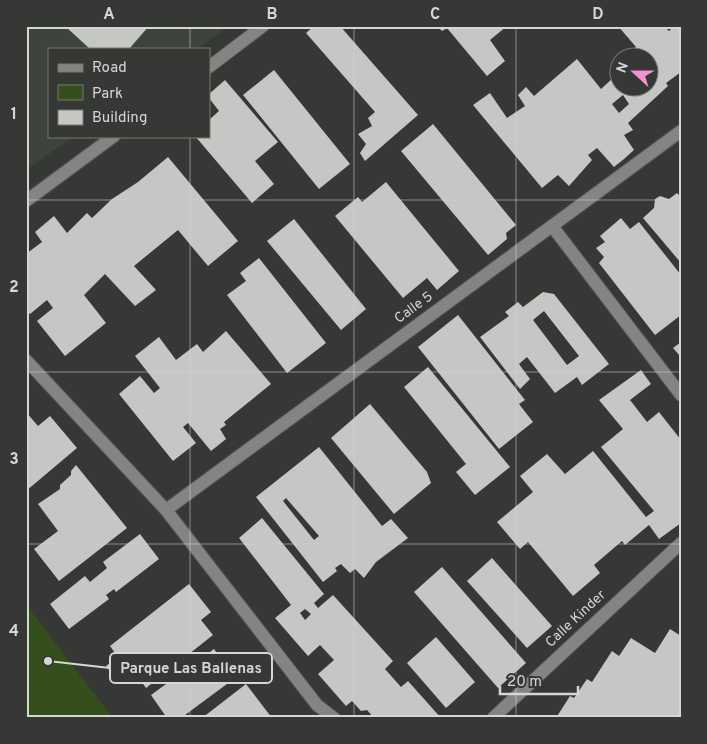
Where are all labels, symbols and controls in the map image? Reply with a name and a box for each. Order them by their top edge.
text: A [103,5,115,25]
text: B [266,5,278,25]
text: C [430,5,440,25]
text: D [592,5,604,25]
legend [48,48,210,138]
north arrow [610,48,660,98]
text: Road [92,59,127,78]
text: N [614,60,633,76]
text: Park [92,85,123,104]
text: 1 [11,105,17,125]
text: Building [92,109,147,128]
text: 2 [9,278,19,298]
street label: Calle 5 [391,288,437,328]
text: 3 [9,450,19,470]
street label: Calle Kinder [542,586,610,651]
text: 4 [9,622,19,642]
callout: Parque Las Ballenas [110,653,272,683]
text: Parque Las Ballenas [120,660,262,679]
scale bar [500,664,577,696]
text: 20 m [507,673,542,692]

